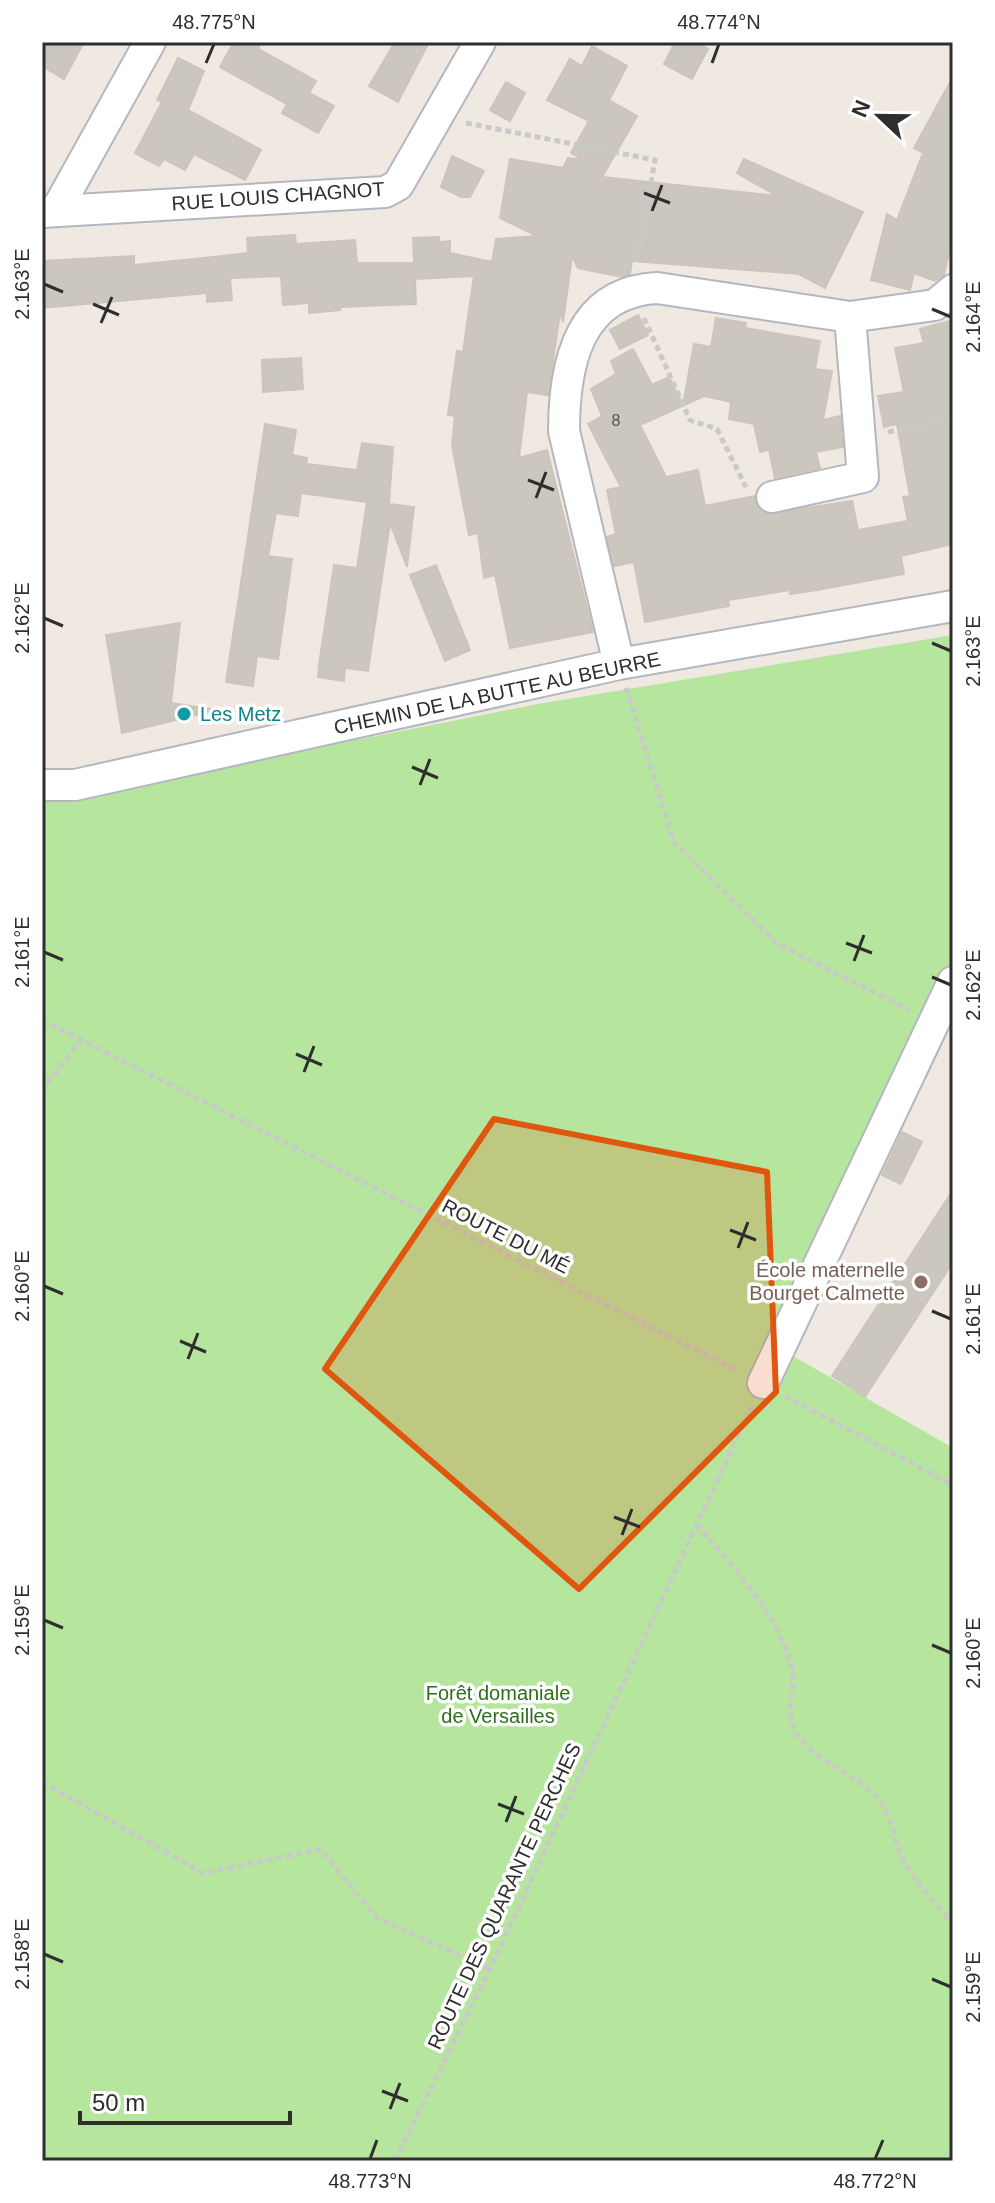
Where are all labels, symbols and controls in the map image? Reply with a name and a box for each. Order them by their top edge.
text: 48.775°N [172,11,256,33]
text: 48.774°N [677,11,761,33]
north arrow [839,76,919,156]
text: N [846,97,875,121]
street label: RUE LOUIS CHAGNOT [171,178,385,214]
text: 2.163°E [11,248,33,320]
text: 2.164°E [962,281,984,353]
house number: 8 [612,412,621,429]
text: 2.162°E [11,582,33,654]
text: 2.163°E [962,615,984,687]
street label: CHEMIN DE LA BUTTE AU BEURRE [332,648,662,738]
place label: Les Metz [200,703,281,725]
marker: Les Metz [175,705,193,723]
text: 2.161°E [11,916,33,988]
text: 2.162°E [962,949,984,1021]
street label: ROUTE DU MÉ [439,1194,573,1278]
text: 2.160°E [11,1250,33,1322]
place label: École maternelle Bourget Calmette [749,1259,905,1304]
marker: École maternelle Bourget Calmette [912,1273,930,1291]
text: 2.161°E [962,1283,984,1355]
text: 2.159°E [11,1584,33,1656]
text: 2.160°E [962,1617,984,1689]
park label: Forêt domaniale de Versailles [426,1682,570,1727]
street label: ROUTE DES QUARANTE PERCHES [423,1739,585,2053]
text: 2.158°E [11,1918,33,1990]
text: 2.159°E [962,1951,984,2023]
scale bar [80,2075,290,2125]
text: 50 m [92,2089,145,2116]
text: 48.773°N [328,2170,412,2192]
text: 48.772°N [833,2170,917,2192]

